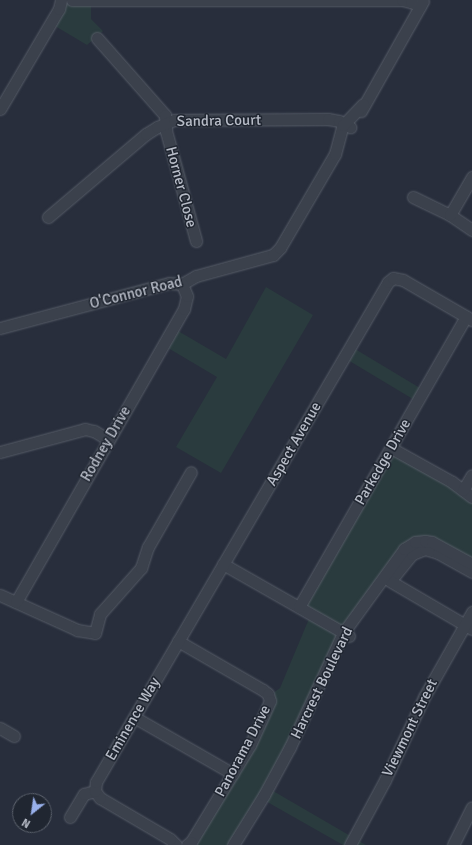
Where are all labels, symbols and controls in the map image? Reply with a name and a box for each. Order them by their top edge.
street label: Sandra Court [177,111,261,131]
street label: Horner Close [162,145,200,229]
street label: O'Connor Road [88,273,184,313]
street label: Aspect Avenue [263,399,325,489]
street label: Rodney Drive [77,403,135,485]
street label: Parkedge Drive [351,416,415,508]
street label: Harcrest Boulevard [287,624,357,742]
street label: Eminence Way [102,674,164,764]
street label: Viewmont Street [379,676,441,780]
street label: Panorama Drive [211,702,275,800]
north arrow [12,793,52,833]
text: N [20,815,33,831]

